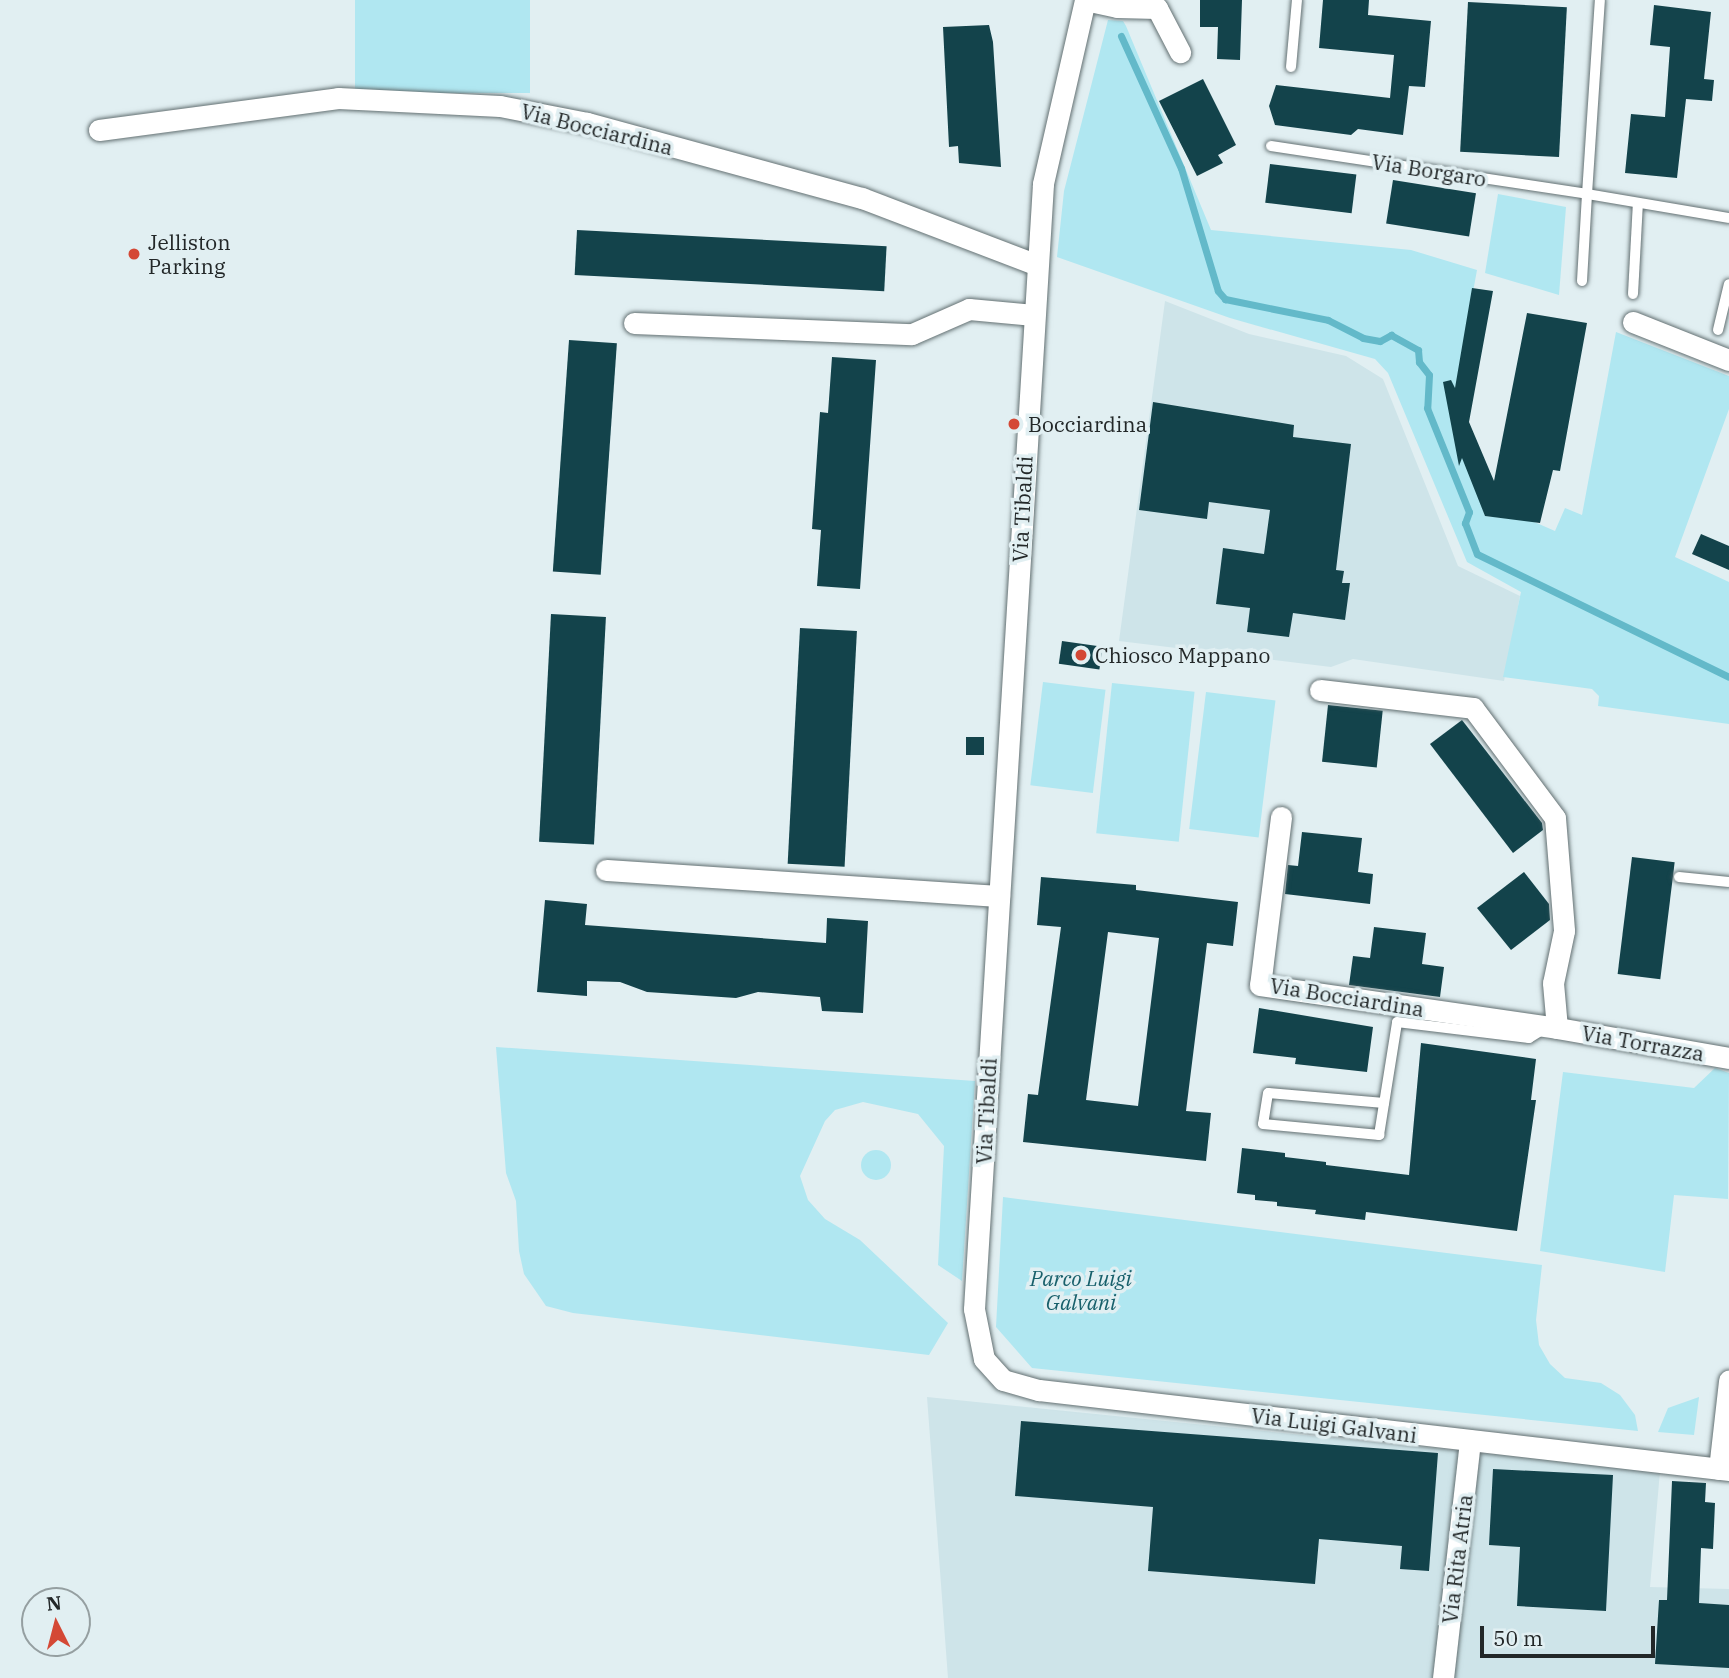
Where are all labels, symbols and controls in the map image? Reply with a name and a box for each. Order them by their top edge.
street label: Via Bocciardina [518,98,676,160]
street label: Via Borgaro [1370,149,1488,191]
place label: Jelliston Parking [148,229,231,279]
marker: Jelliston Parking [126,246,142,262]
place label: Bocciardina [1028,411,1147,437]
marker: Bocciardina [1006,416,1022,432]
street label: Via Tibaldi [1007,455,1037,563]
place label: Chiosco Mappano [1095,642,1270,668]
marker: Chiosco Mappano [1073,647,1089,663]
street label: Via Bocciardina [1268,972,1426,1022]
street label: Via Torrazza [1580,1020,1706,1066]
street label: Via Tibaldi [971,1057,1001,1165]
park label: Parco Luigi Galvani [1030,1265,1132,1315]
street label: Via Luigi Galvani [1250,1402,1418,1448]
street label: Via Rita Atria [1437,1493,1477,1625]
north arrow [21,1587,91,1657]
text: N [45,1590,63,1616]
scale bar [1484,1612,1659,1656]
text: 50 m [1493,1624,1543,1652]

